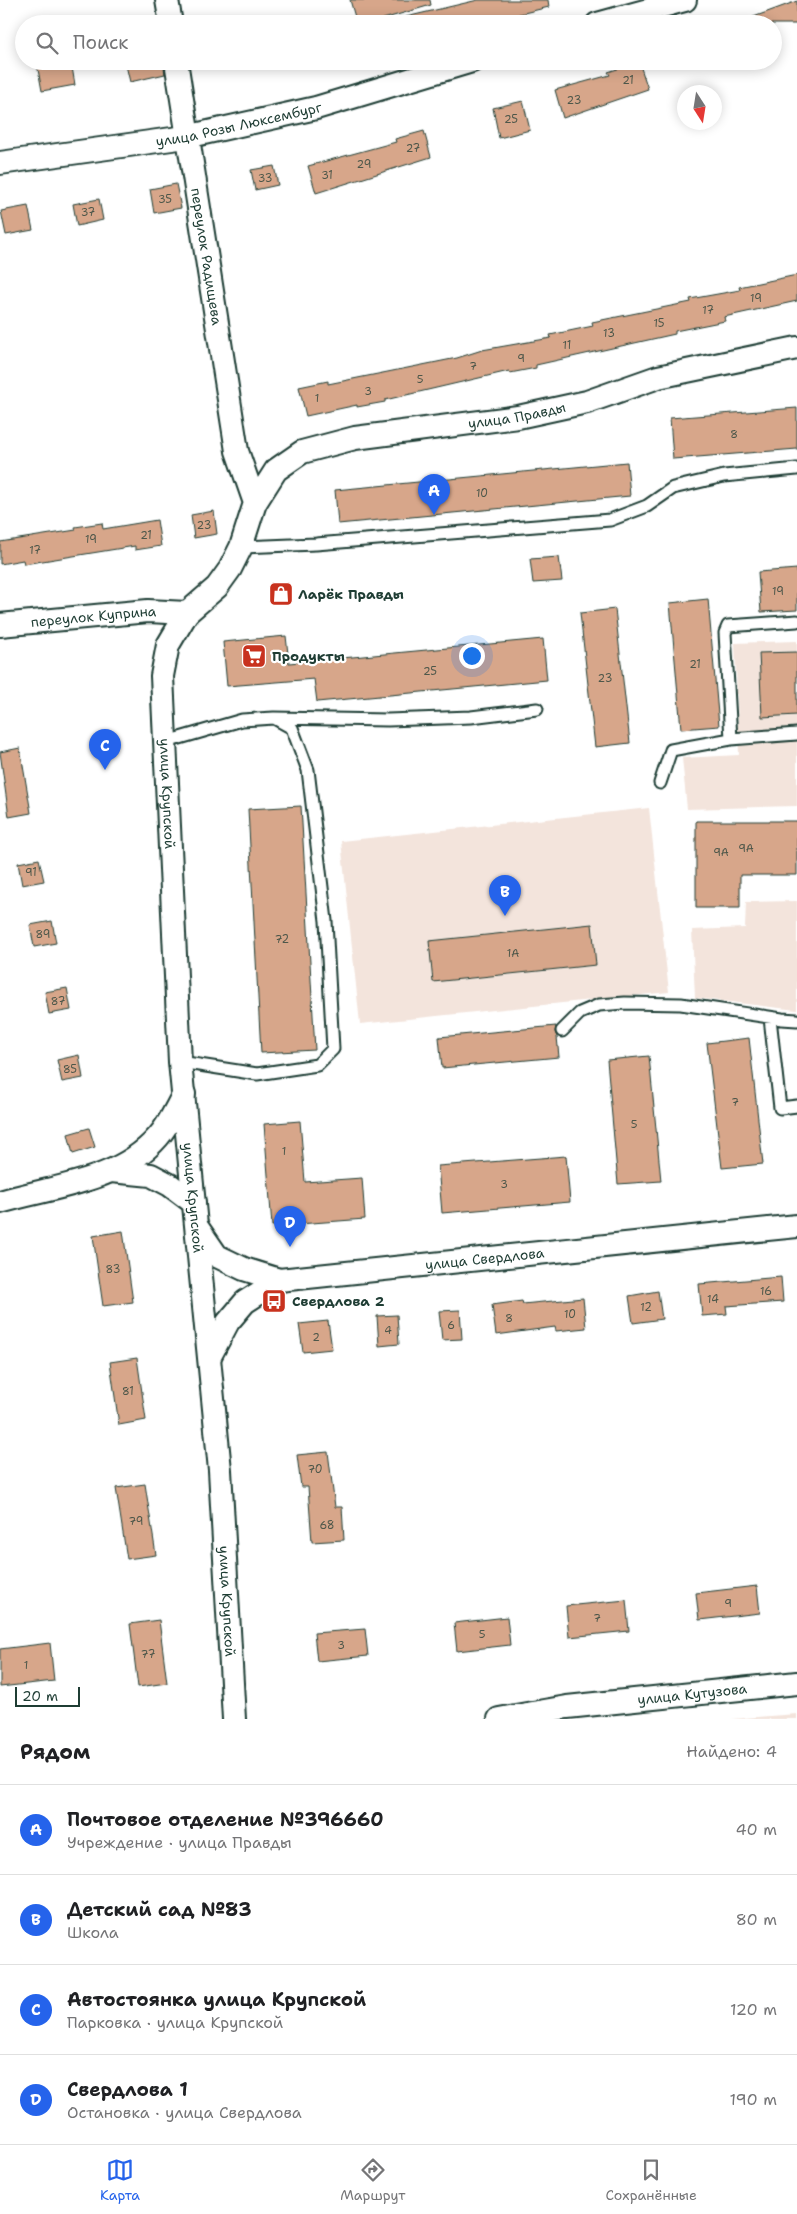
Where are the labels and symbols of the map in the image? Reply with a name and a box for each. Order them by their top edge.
house number: 21 [622,73,634,88]
north arrow [677,85,722,130]
house number: 23 [567,93,581,108]
street label: улица Розы Люксембург [155,98,325,150]
house number: 25 [504,112,518,127]
house number: 27 [406,141,421,156]
house number: 29 [357,157,371,172]
house number: 31 [321,168,333,183]
house number: 33 [258,171,272,186]
street label: переулок Радищева [187,187,226,327]
house number: 35 [158,192,172,207]
house number: 37 [81,205,96,220]
house number: 19 [750,291,762,306]
house number: 17 [702,303,714,318]
house number: 15 [653,316,665,331]
house number: 13 [603,326,615,341]
house number: 11 [563,338,571,353]
house number: 9 [517,351,525,366]
house number: 7 [469,359,477,374]
house number: 5 [417,372,424,387]
house number: 3 [364,384,372,399]
house number: 1 [315,391,319,406]
street label: улица Правды [467,398,567,432]
house number: 8 [730,427,738,442]
pin: A [418,474,450,515]
house number: 10 [476,486,488,501]
house number: 23 [197,518,211,533]
house number: 21 [140,528,152,543]
house number: 19 [85,532,97,547]
house number: 17 [29,543,41,558]
shop icon: Ларёк Правды [268,581,294,607]
house number: 19 [772,584,784,599]
place label: Ларёк Правды [298,585,404,603]
street label: переулок Куприна [30,602,157,631]
supermarket icon: Продукты [241,643,267,669]
your location [459,643,485,669]
place label: Продукты [272,647,345,665]
house number: 21 [689,657,701,672]
house number: 25 [423,664,437,679]
house number: 23 [598,671,612,686]
pin: C [89,729,121,770]
street label: улица Крупской [156,738,179,849]
house number: 9А [738,841,754,856]
house number: 9А [713,845,729,860]
house number: 91 [25,865,37,880]
pin: B [489,875,521,916]
house number: 89 [36,927,50,942]
house number: 72 [275,932,289,947]
house number: 1А [507,946,519,961]
house number: 87 [51,994,66,1009]
house number: 85 [63,1062,77,1077]
house number: 7 [731,1095,739,1110]
house number: 5 [631,1117,638,1132]
street label: улица Крупской [179,1142,208,1254]
house number: 1 [282,1144,286,1159]
house number: 3 [500,1177,508,1192]
pin: D [274,1206,306,1247]
street label: улица Свердлова [424,1243,545,1274]
house number: 83 [106,1262,120,1277]
house number: 16 [760,1284,772,1299]
bus stop icon: Свердлова 2 [261,1288,287,1314]
place label: Свердлова 2 [292,1292,385,1310]
house number: 14 [707,1292,719,1307]
house number: 12 [640,1300,652,1315]
house number: 10 [564,1307,576,1322]
house number: 8 [505,1311,513,1326]
house number: 6 [447,1318,455,1333]
house number: 4 [384,1323,392,1338]
house number: 2 [312,1330,320,1345]
house number: 81 [122,1384,134,1399]
house number: 70 [307,1462,323,1477]
house number: 79 [129,1514,144,1529]
house number: 68 [320,1518,334,1533]
street label: улица Крупской [215,1545,239,1657]
house number: 9 [724,1596,732,1611]
house number: 7 [593,1611,601,1626]
house number: 5 [479,1627,486,1642]
house number: 3 [337,1638,345,1653]
house number: 77 [141,1647,156,1662]
house number: 1 [24,1658,28,1673]
street label: улица Кутузова [637,1679,748,1709]
scale bar [15,1684,80,1707]

